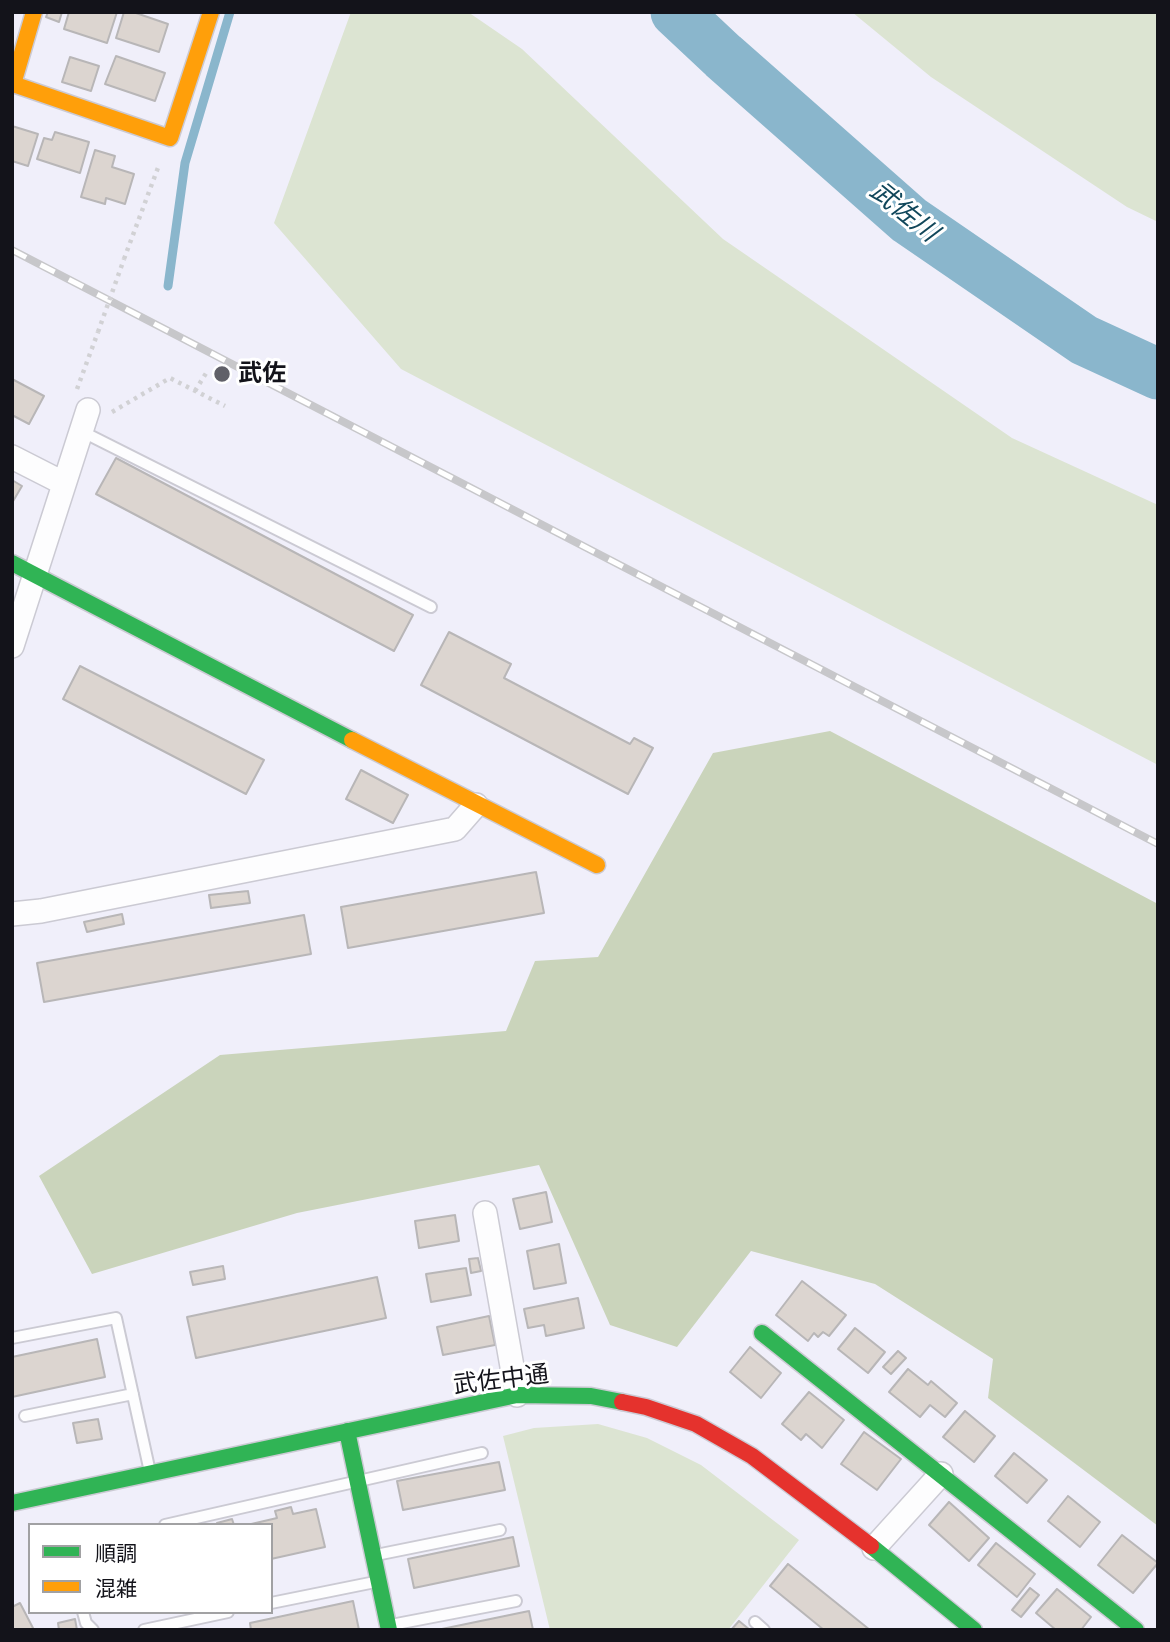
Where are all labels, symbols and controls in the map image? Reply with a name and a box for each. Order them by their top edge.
water label: 武佐川 [864,175,944,249]
place label: 武佐 [238,360,286,388]
marker: 武佐 [212,364,232,384]
street label: 武佐中通 [452,1360,550,1400]
legend [28,1523,273,1614]
text: 順調 [95,1541,137,1566]
text: 混雑 [95,1576,137,1601]

